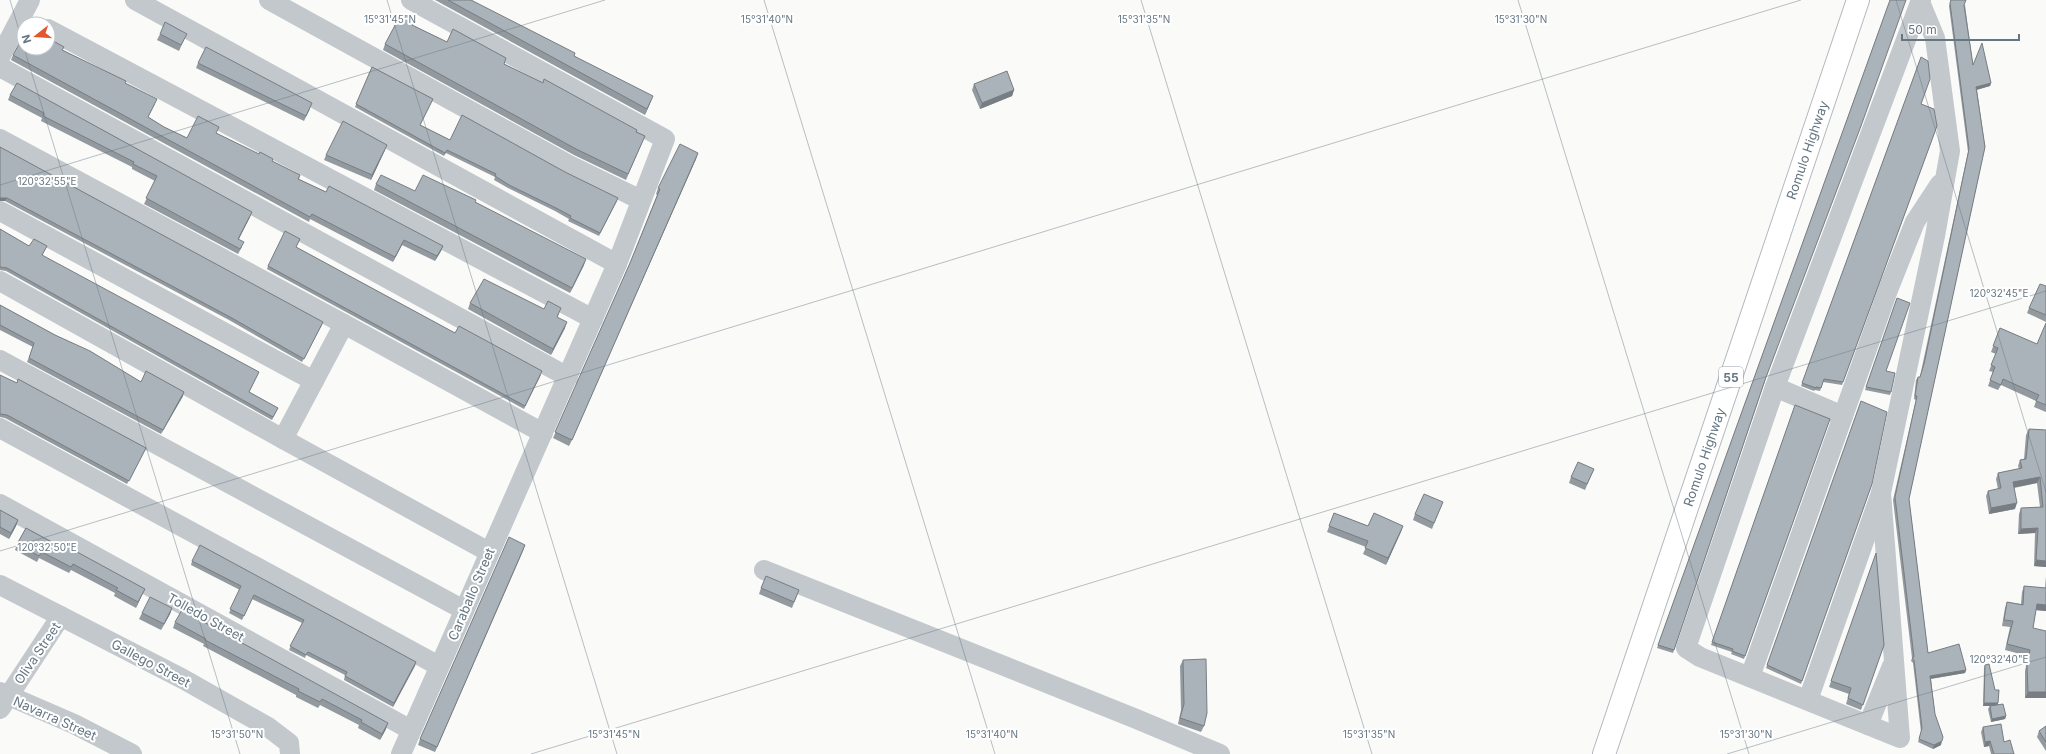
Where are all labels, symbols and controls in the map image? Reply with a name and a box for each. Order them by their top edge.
text: 15°31'45"N [364,13,416,25]
text: 15°31'40"N [741,13,793,25]
text: 15°31'35"N [1118,13,1170,25]
text: 15°31'30"N [1495,13,1547,25]
north arrow [16,16,56,56]
scale bar [1902,16,2019,42]
text: 50 m [1908,22,1937,37]
text: N [19,33,34,45]
street label: Romulo Highway [1783,99,1831,201]
text: 120°32'55"E [17,175,77,187]
text: 120°32'45"E [1970,287,2028,299]
road number: 55 [1719,367,1743,387]
street label: Romulo Highway [1680,406,1728,508]
text: 120°32'50"E [17,541,77,553]
street label: Caraballo Street [444,545,498,643]
street label: Tolledo Street [165,589,247,645]
street label: Oliva Street [10,619,64,687]
street label: Gallego Street [109,636,193,690]
text: 120°32'40"E [1969,653,2029,665]
street label: Navarra Street [11,693,99,743]
text: 15°31'50"N [211,728,263,740]
text: 15°31'45"N [588,728,640,740]
text: 15°31'40"N [966,728,1018,740]
text: 15°31'35"N [1343,728,1395,740]
text: 15°31'30"N [1720,728,1772,740]

